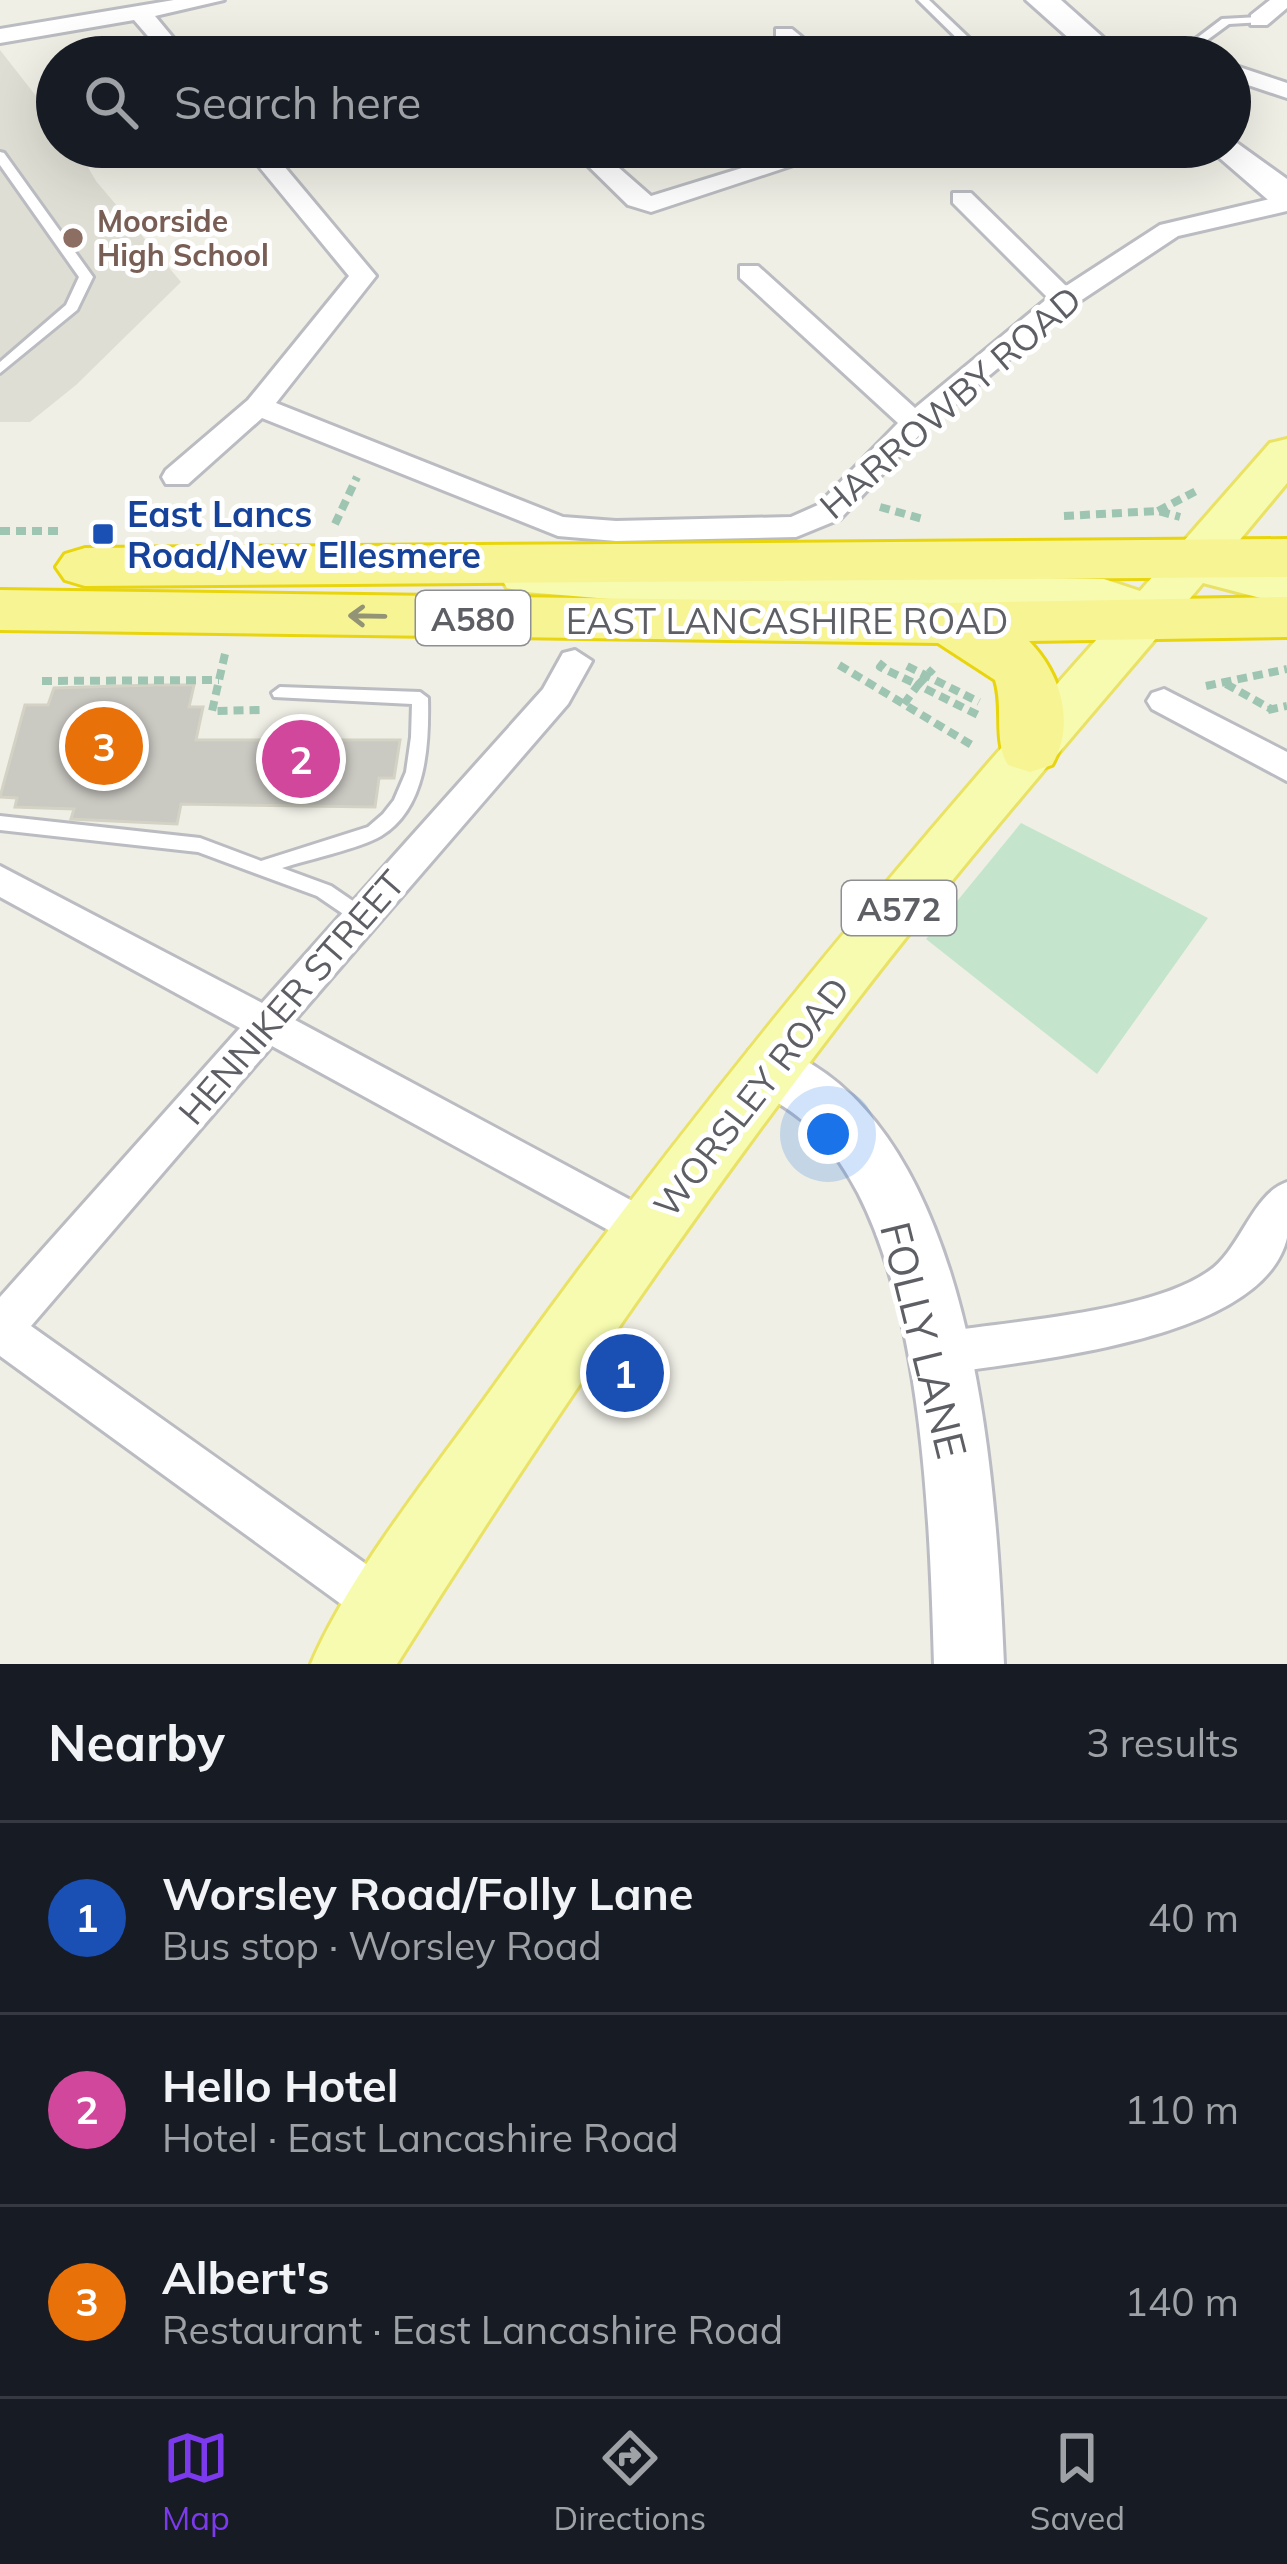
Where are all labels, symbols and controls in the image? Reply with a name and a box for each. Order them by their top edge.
search box [36,36,1251,168]
icon: search [78,69,144,135]
text: Search here [174,74,421,130]
place label: Moorside High School [97,202,269,274]
marker: Moorside High School [60,225,86,251]
street label: HARROWBY ROAD [810,276,1090,528]
place label: East Lancs Road/New Ellesmere [127,491,481,577]
marker: East Lancs Road/New Ellesmere [90,521,116,547]
road number: A580 [416,591,530,645]
street label: EAST LANCASHIRE ROAD [566,598,1008,643]
one-way arrow [348,605,387,628]
pin: 3 [65,701,143,791]
pin: 2 [262,714,340,804]
street label: HENNIKER STREET [168,860,414,1133]
road number: A572 [842,881,956,935]
street label: WORSLEY ROAD [643,968,859,1226]
your location [798,1104,858,1164]
street label: FOLLY LANE [869,1216,979,1464]
pin: 1 [586,1328,664,1418]
text: Nearby [48,1710,225,1774]
text: 3 results [1086,1718,1239,1767]
text: Worsley Road/Folly Lane [162,1865,693,1921]
text: 1 [75,1893,99,1942]
text: 40 m [1148,1893,1239,1942]
text: Bus stop · Worsley Road [162,1921,602,1970]
text: Hello Hotel [162,2057,398,2113]
text: 2 [75,2085,99,2134]
text: 110 m [1124,2085,1239,2134]
text: Hotel · East Lancashire Road [162,2113,679,2162]
text: Albert's [162,2249,330,2305]
text: 3 [75,2277,99,2326]
text: 140 m [1124,2277,1239,2326]
text: Restaurant · East Lancashire Road [162,2305,783,2354]
tab: Map [162,2425,230,2538]
tab: Directions [554,2425,706,2538]
tab: Saved [1030,2425,1125,2538]

